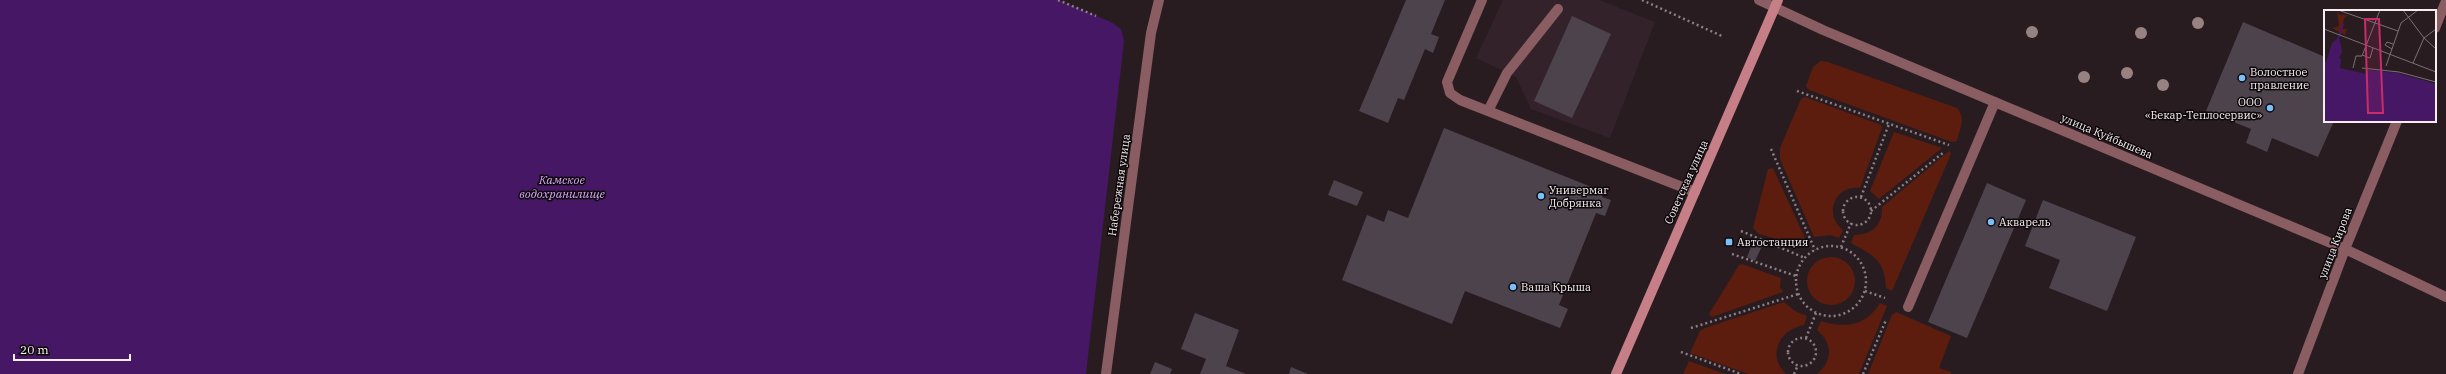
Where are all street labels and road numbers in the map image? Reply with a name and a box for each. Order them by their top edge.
street label: улица Куйбышева [2059,110,2155,162]
street label: Набережная улица [1105,133,1133,237]
street label: Советская улица [1661,138,1711,226]
street label: улица Кирова [2315,205,2355,281]

